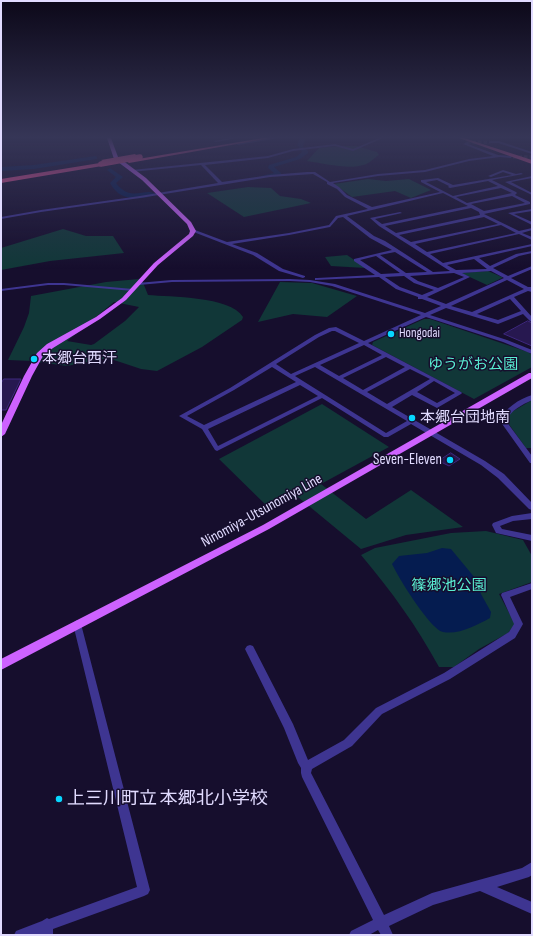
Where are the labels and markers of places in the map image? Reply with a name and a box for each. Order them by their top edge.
place label: Hongodai [399,326,440,342]
marker: Hongodai [386,329,396,339]
place label: 本郷台西汗 [42,350,117,368]
marker: 本郷台西汗 [29,354,39,364]
place label: 本郷台団地南 [420,409,510,427]
marker: 本郷台団地南 [407,413,417,423]
place label: Seven-Eleven [373,451,442,469]
marker: Seven-Eleven [445,455,455,465]
place label: 上三川町立 本郷北小学校 [67,788,268,810]
marker: 上三川町立 本郷北小学校 [54,794,64,804]

